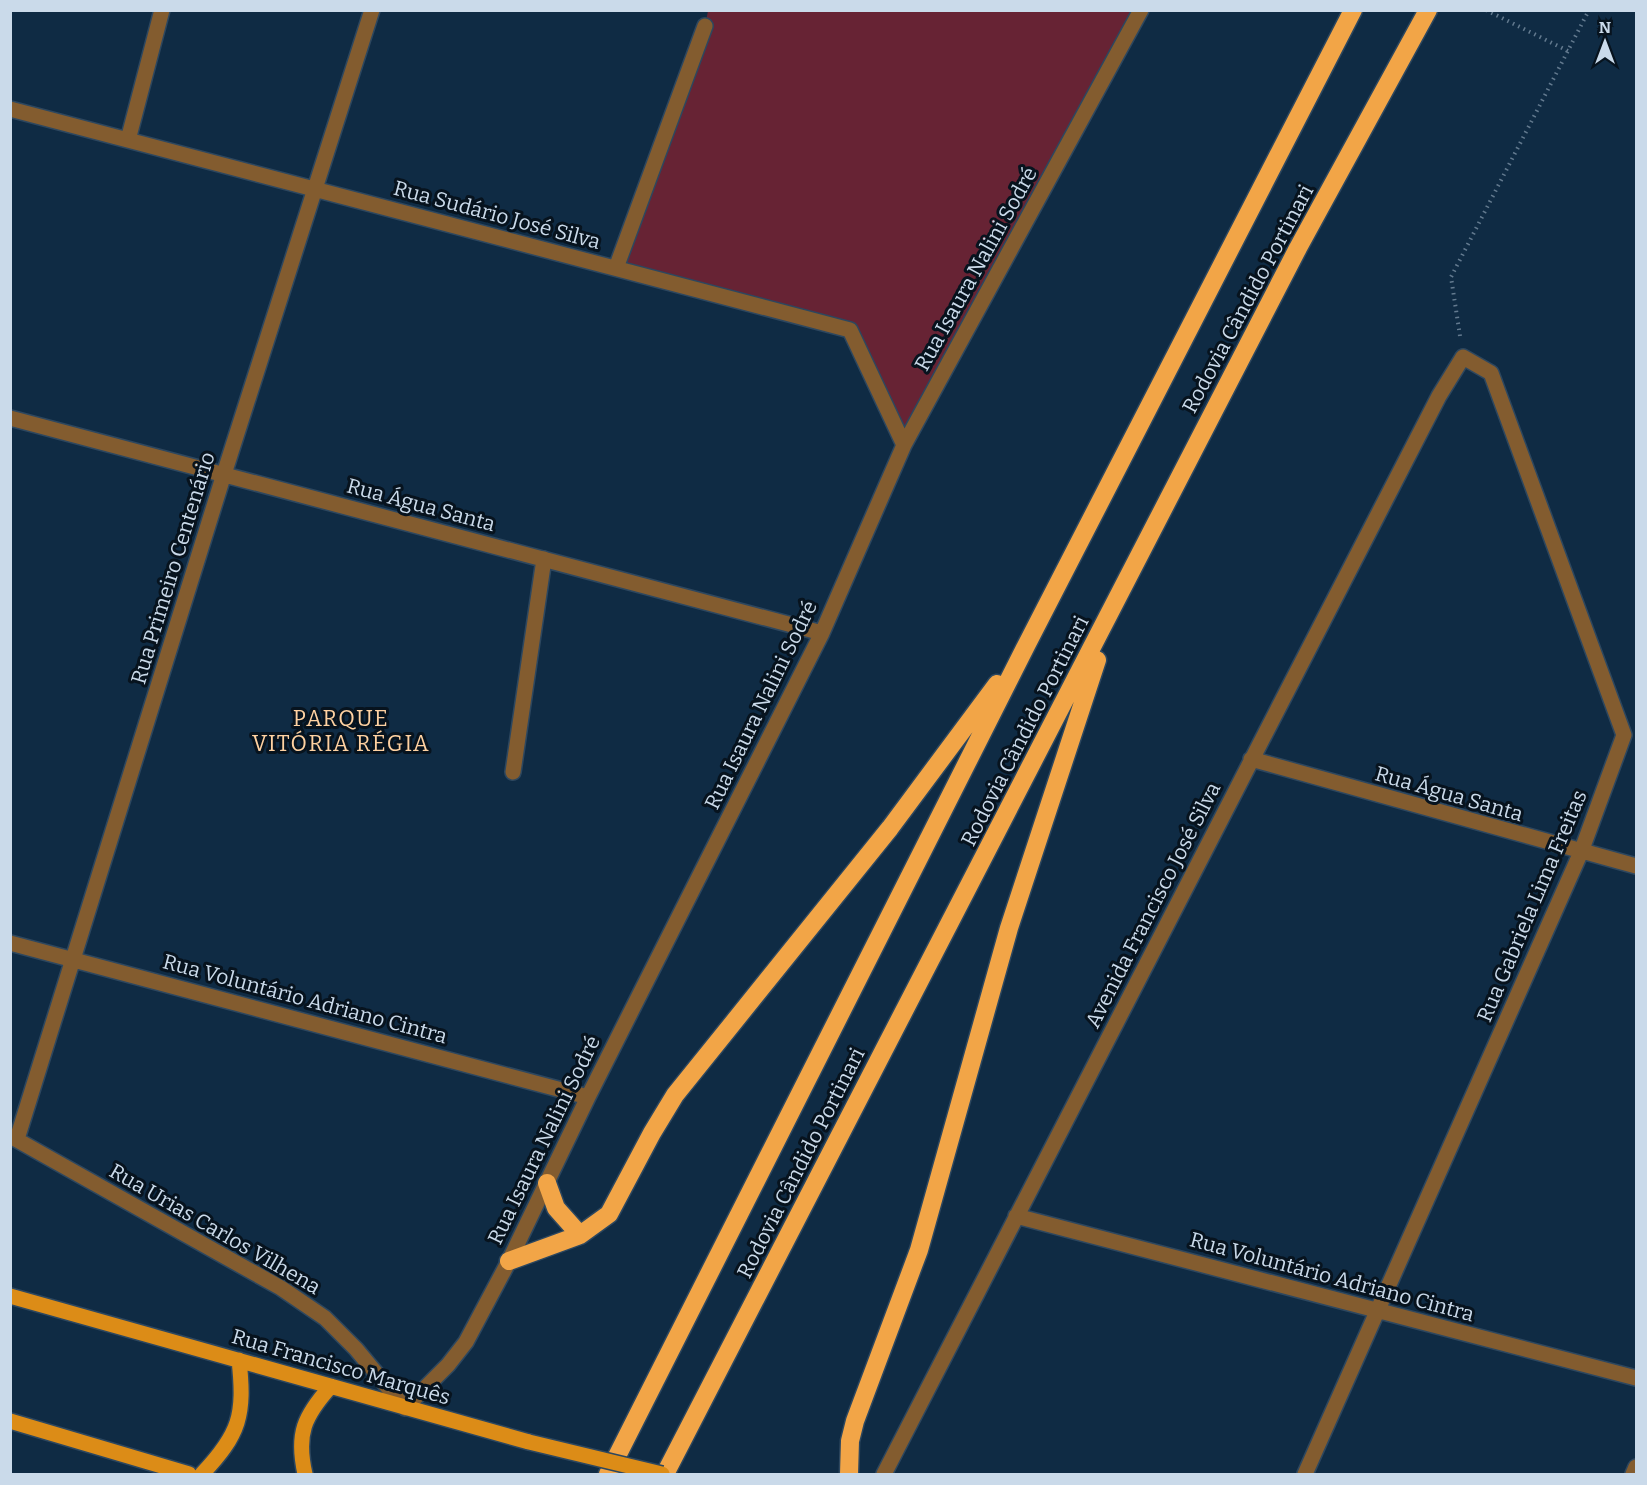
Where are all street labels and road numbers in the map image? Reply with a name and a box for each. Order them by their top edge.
street label: Rua Isaura Nalini Sodré [909,163,1043,375]
street label: Rua Sudário José Silva [391,175,604,255]
street label: Rodovia Cândido Portinari [1177,180,1319,418]
street label: Rua Primeiro Centenário [125,449,221,687]
street label: Rua Água Santa [344,473,499,537]
street label: Rua Isaura Nalini Sodré [699,596,823,814]
street label: Rodovia Cândido Portinari [956,612,1094,850]
street label: Rua Água Santa [1372,760,1526,828]
street label: Avenida Francisco José Silva [1080,777,1227,1032]
street label: Rua Gabriela Lima Freitas [1471,786,1593,1026]
street label: Rua Voluntário Adriano Cintra [160,948,450,1050]
street label: Rua Isaura Nalini Sodré [482,1031,606,1249]
street label: Rodovia Cândido Portinari [732,1044,870,1282]
street label: Rua Urias Carlos Vilhena [105,1158,326,1300]
street label: Rua Voluntário Adriano Cintra [1187,1226,1477,1328]
street label: Rua Francisco Marquês [229,1323,453,1411]

